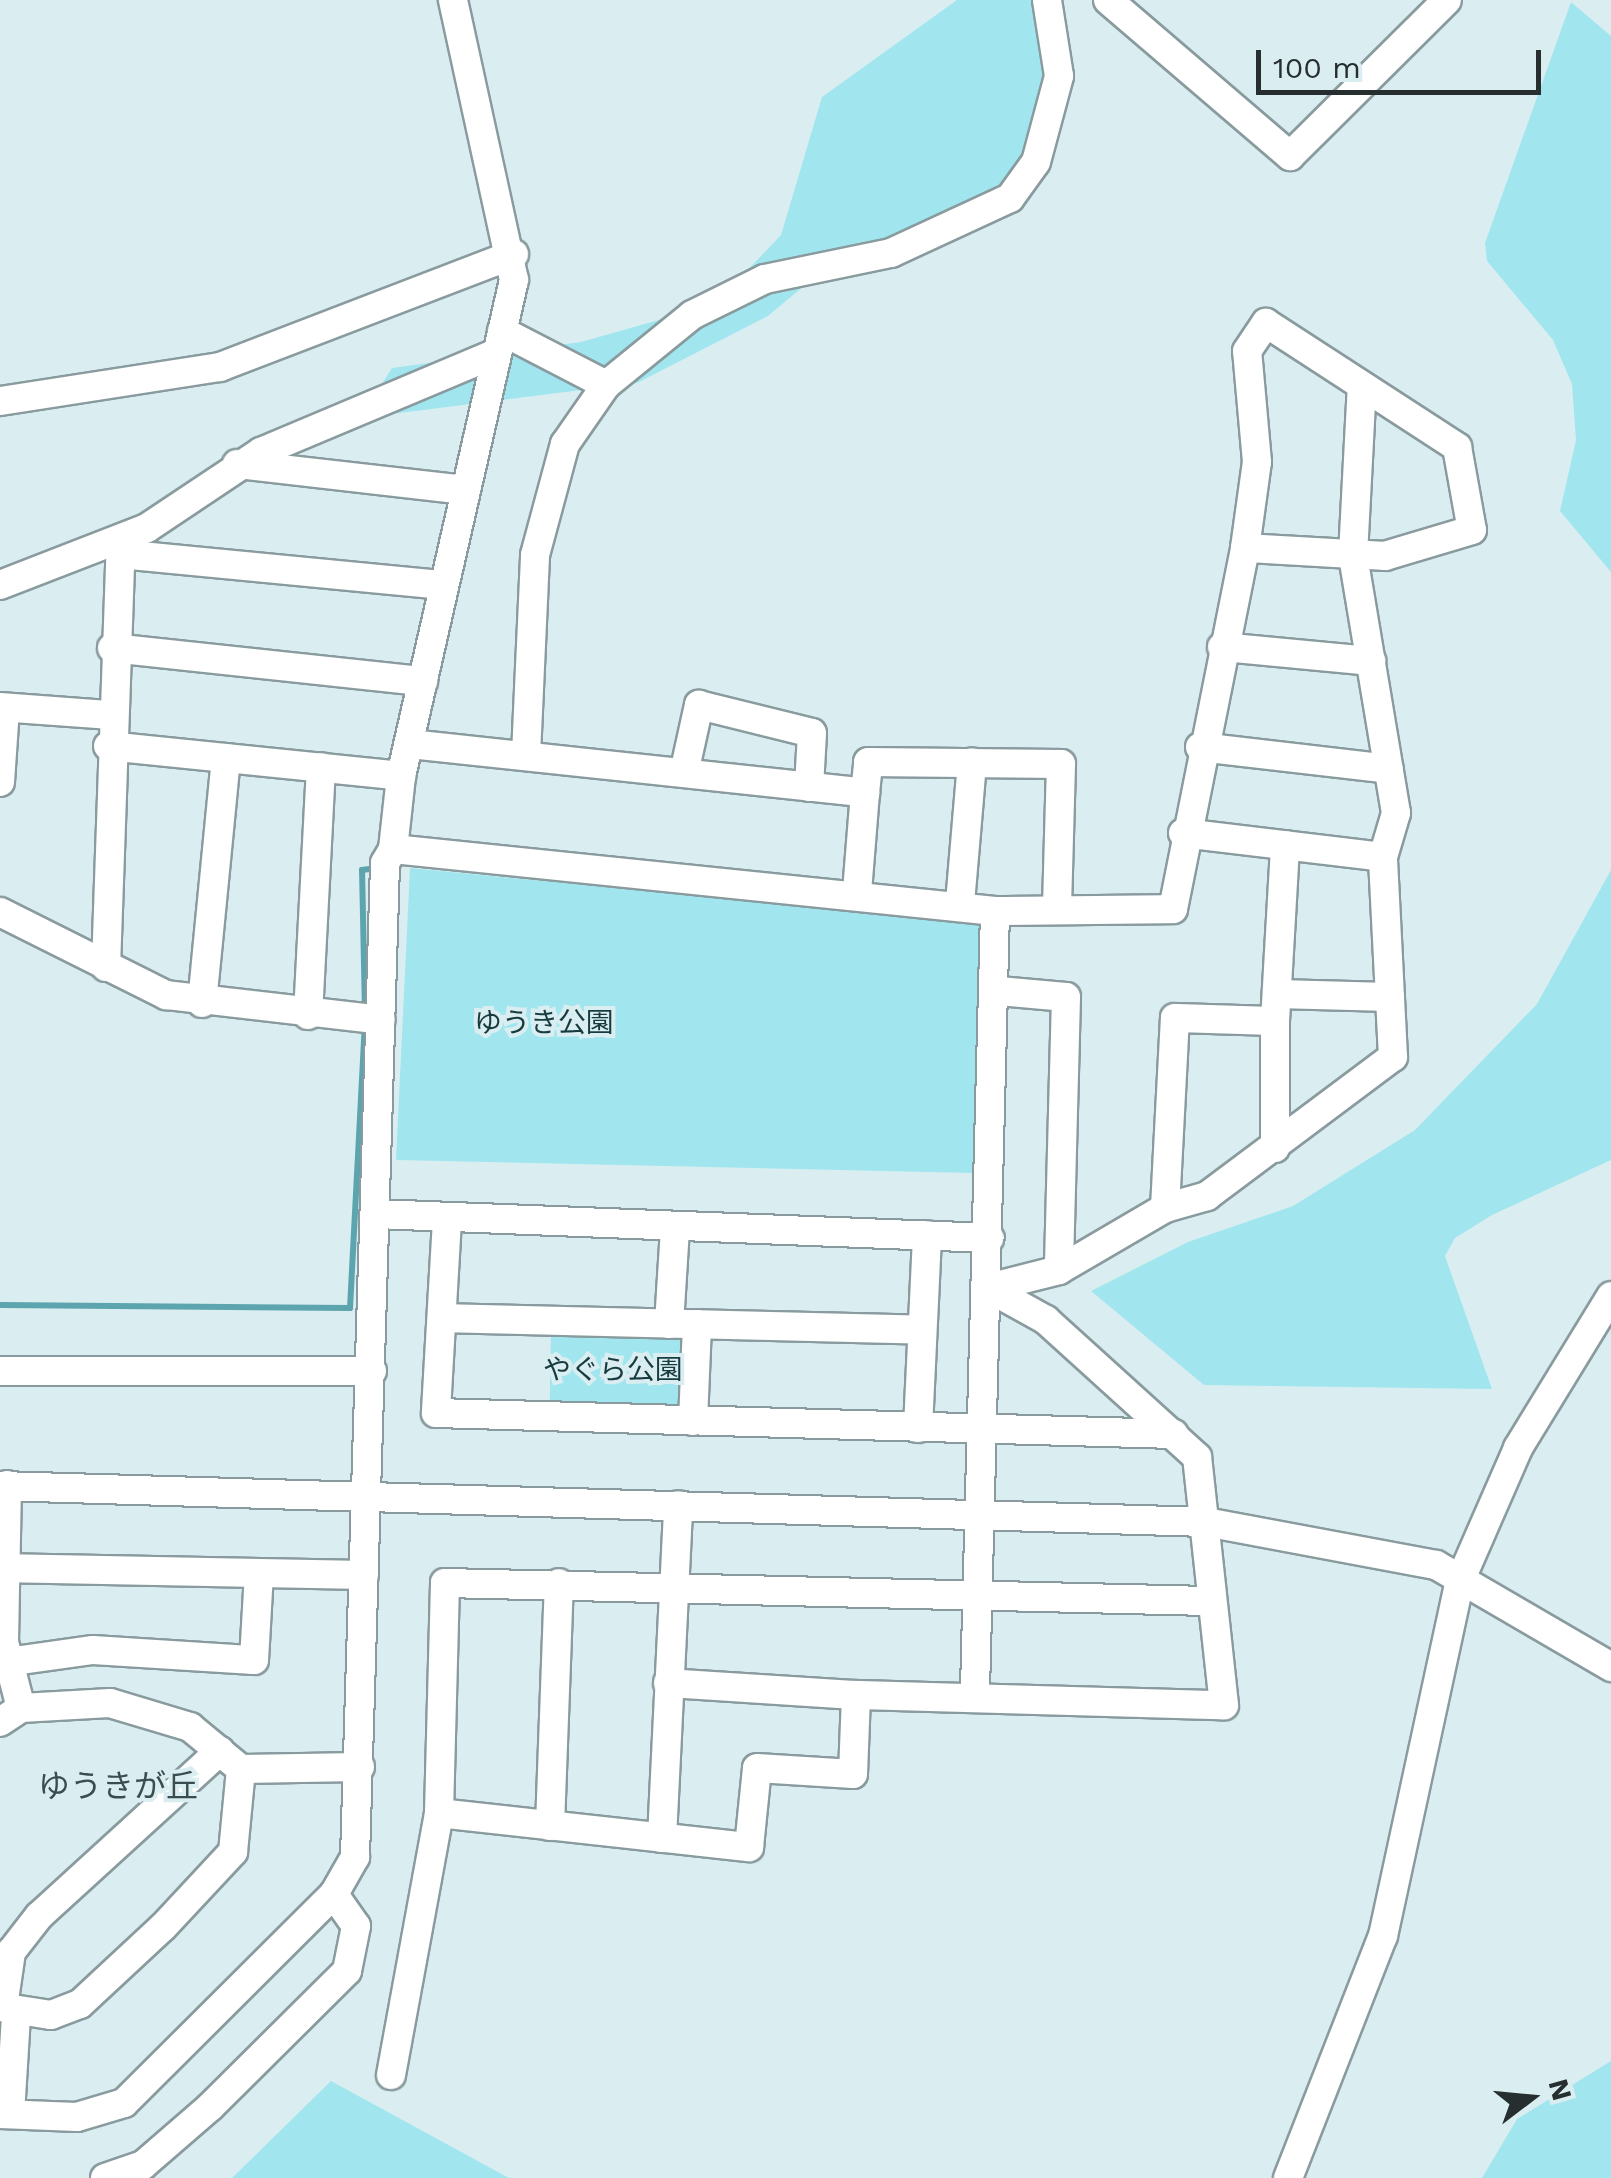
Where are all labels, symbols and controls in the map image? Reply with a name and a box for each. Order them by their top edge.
scale bar [1261,30,1546,92]
text: 100 m [1273,50,1361,85]
park label: ゆうき公園 [474,1006,614,1040]
park label: やぐら公園 [543,1353,683,1387]
district label: ゆうきが丘 [38,1767,198,1805]
north arrow [1481,2048,1581,2148]
text: N [1542,2075,1579,2104]

